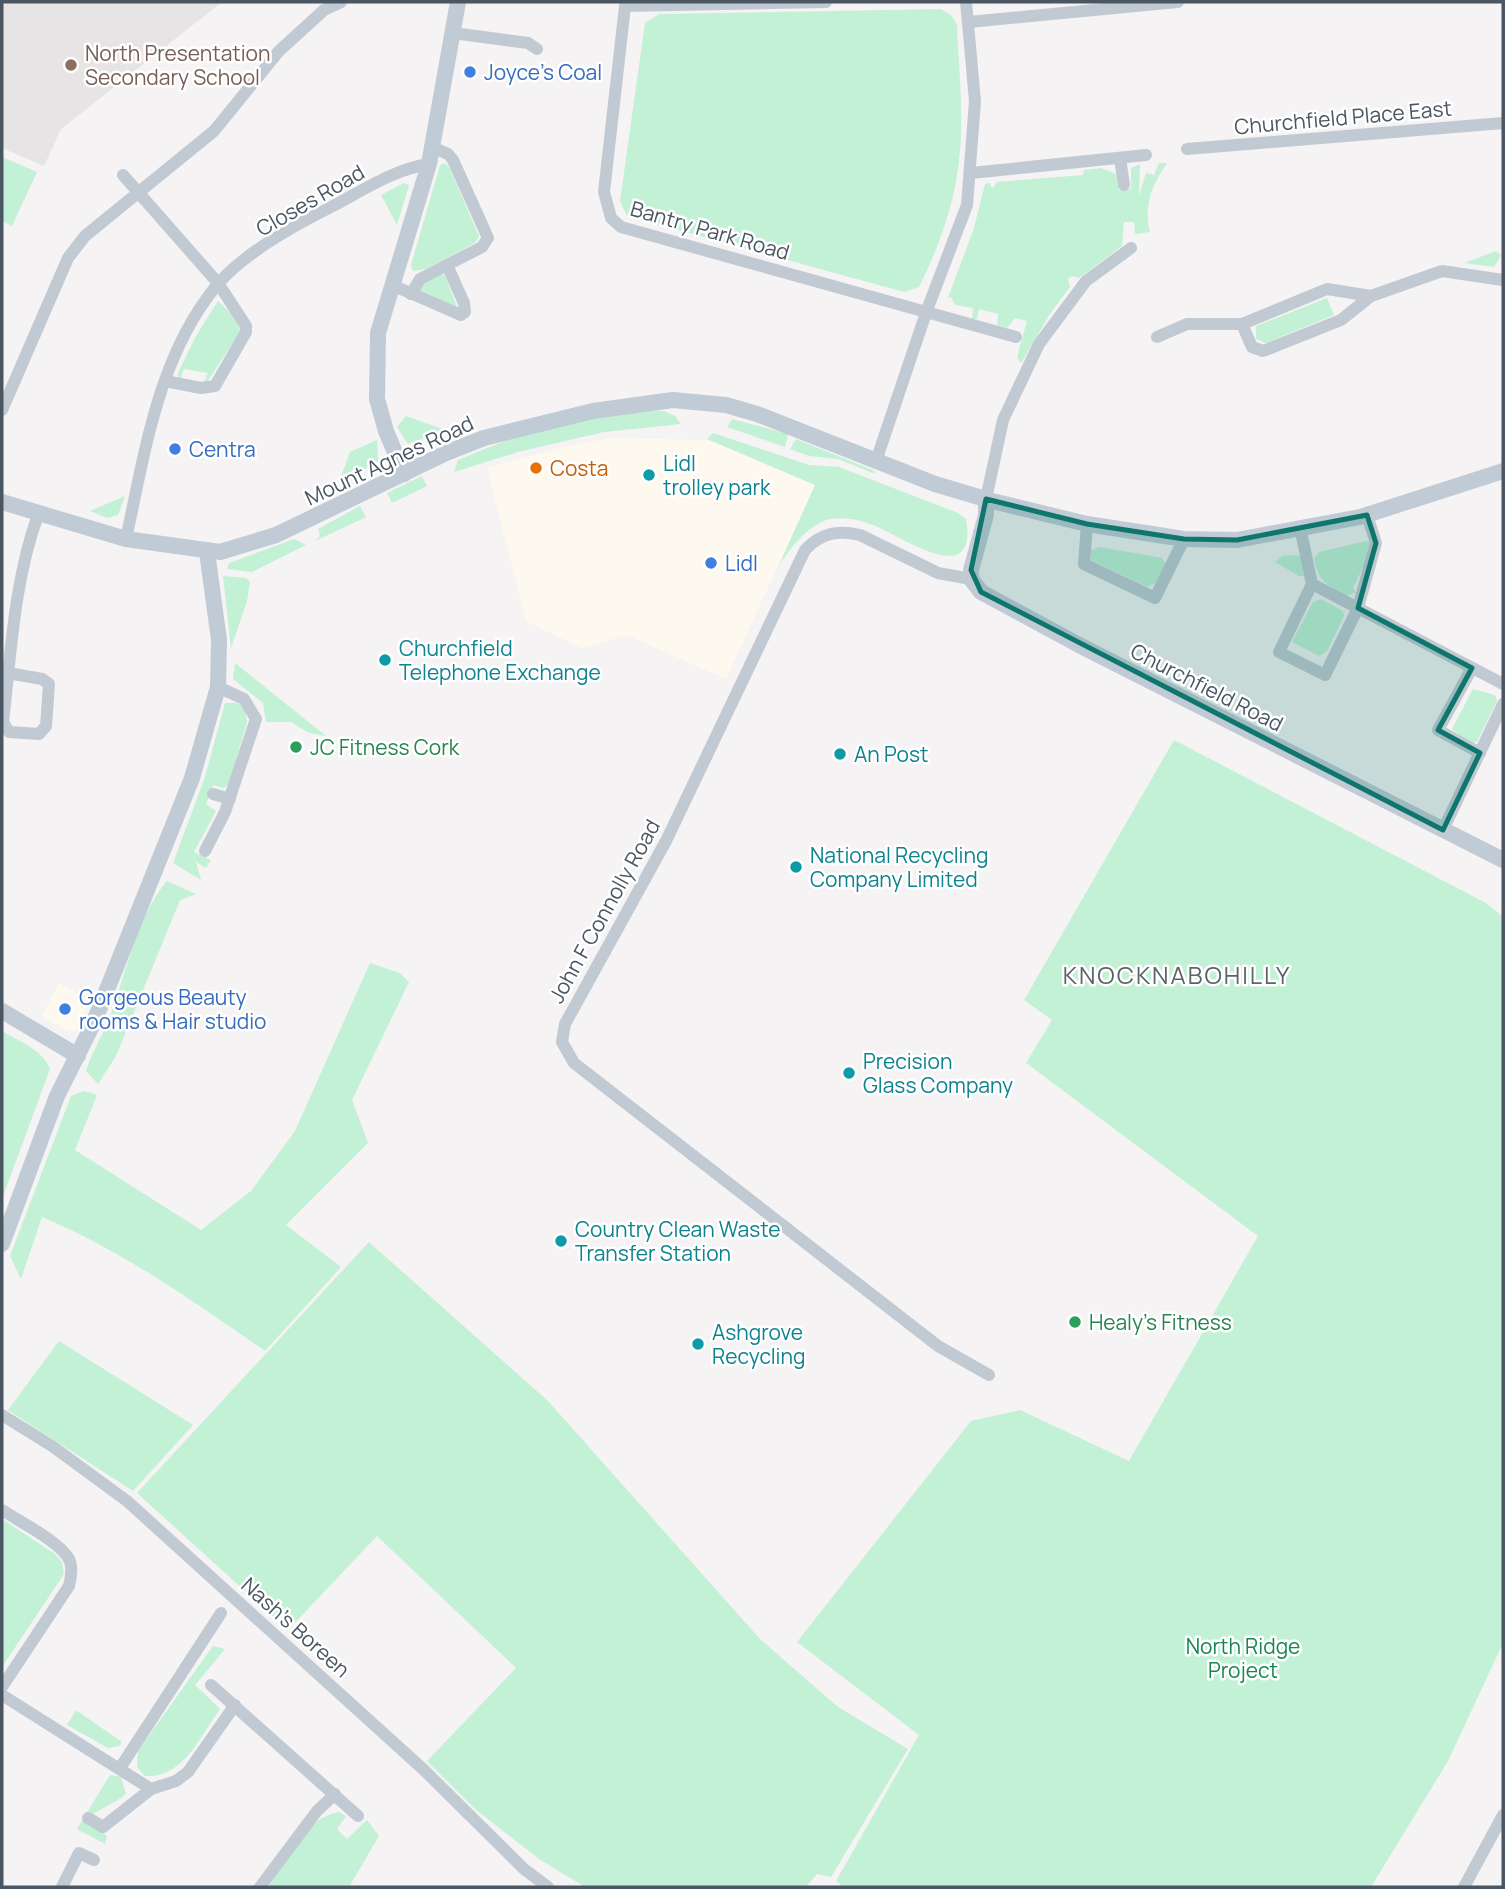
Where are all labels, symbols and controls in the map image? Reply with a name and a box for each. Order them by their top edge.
place label: North Presentation Secondary School [85,39,271,91]
marker: North Presentation Secondary School [63,57,79,73]
place label: Joyce's Coal [484,58,602,86]
marker: Joyce's Coal [462,64,478,80]
street label: Churchfield Place East [1233,94,1453,140]
street label: Closes Road [251,158,369,242]
street label: Bantry Park Road [627,194,793,266]
street label: Mount Agnes Road [300,409,478,511]
place label: Centra [189,435,256,463]
marker: Centra [167,441,183,457]
place label: Lidl trolley park [663,449,771,501]
place label: Costa [550,454,608,482]
marker: Costa [528,460,544,476]
marker: Lidl trolley park [641,467,657,483]
place label: Lidl [725,549,758,577]
marker: Lidl [703,555,719,571]
place label: Churchfield Telephone Exchange [399,634,601,686]
street label: Churchfield Road [1126,636,1288,738]
marker: Churchfield Telephone Exchange [377,652,393,668]
place label: JC Fitness Cork [310,733,460,761]
marker: JC Fitness Cork [288,739,304,755]
place label: An Post [854,740,928,768]
marker: An Post [832,746,848,762]
street label: John F Connolly Road [542,814,666,1008]
place label: National Recycling Company Limited [810,841,988,893]
marker: National Recycling Company Limited [788,859,804,875]
district label: KNOCKNABOHILLY [1063,958,1291,991]
place label: Gorgeous Beauty rooms & Hair studio [79,983,267,1035]
marker: Gorgeous Beauty rooms & Hair studio [57,1001,73,1017]
place label: Precision Glass Company [863,1047,1013,1099]
marker: Precision Glass Company [841,1065,857,1081]
place label: Country Clean Waste Transfer Station [575,1215,781,1267]
marker: Country Clean Waste Transfer Station [553,1233,569,1249]
place label: Healy’s Fitness [1089,1308,1232,1336]
marker: Healy’s Fitness [1067,1314,1083,1330]
place label: Ashgrove Recycling [712,1318,805,1370]
marker: Ashgrove Recycling [690,1336,706,1352]
street label: Nash's Boreen [236,1571,356,1683]
park label: North Ridge Project [1186,1632,1300,1684]

